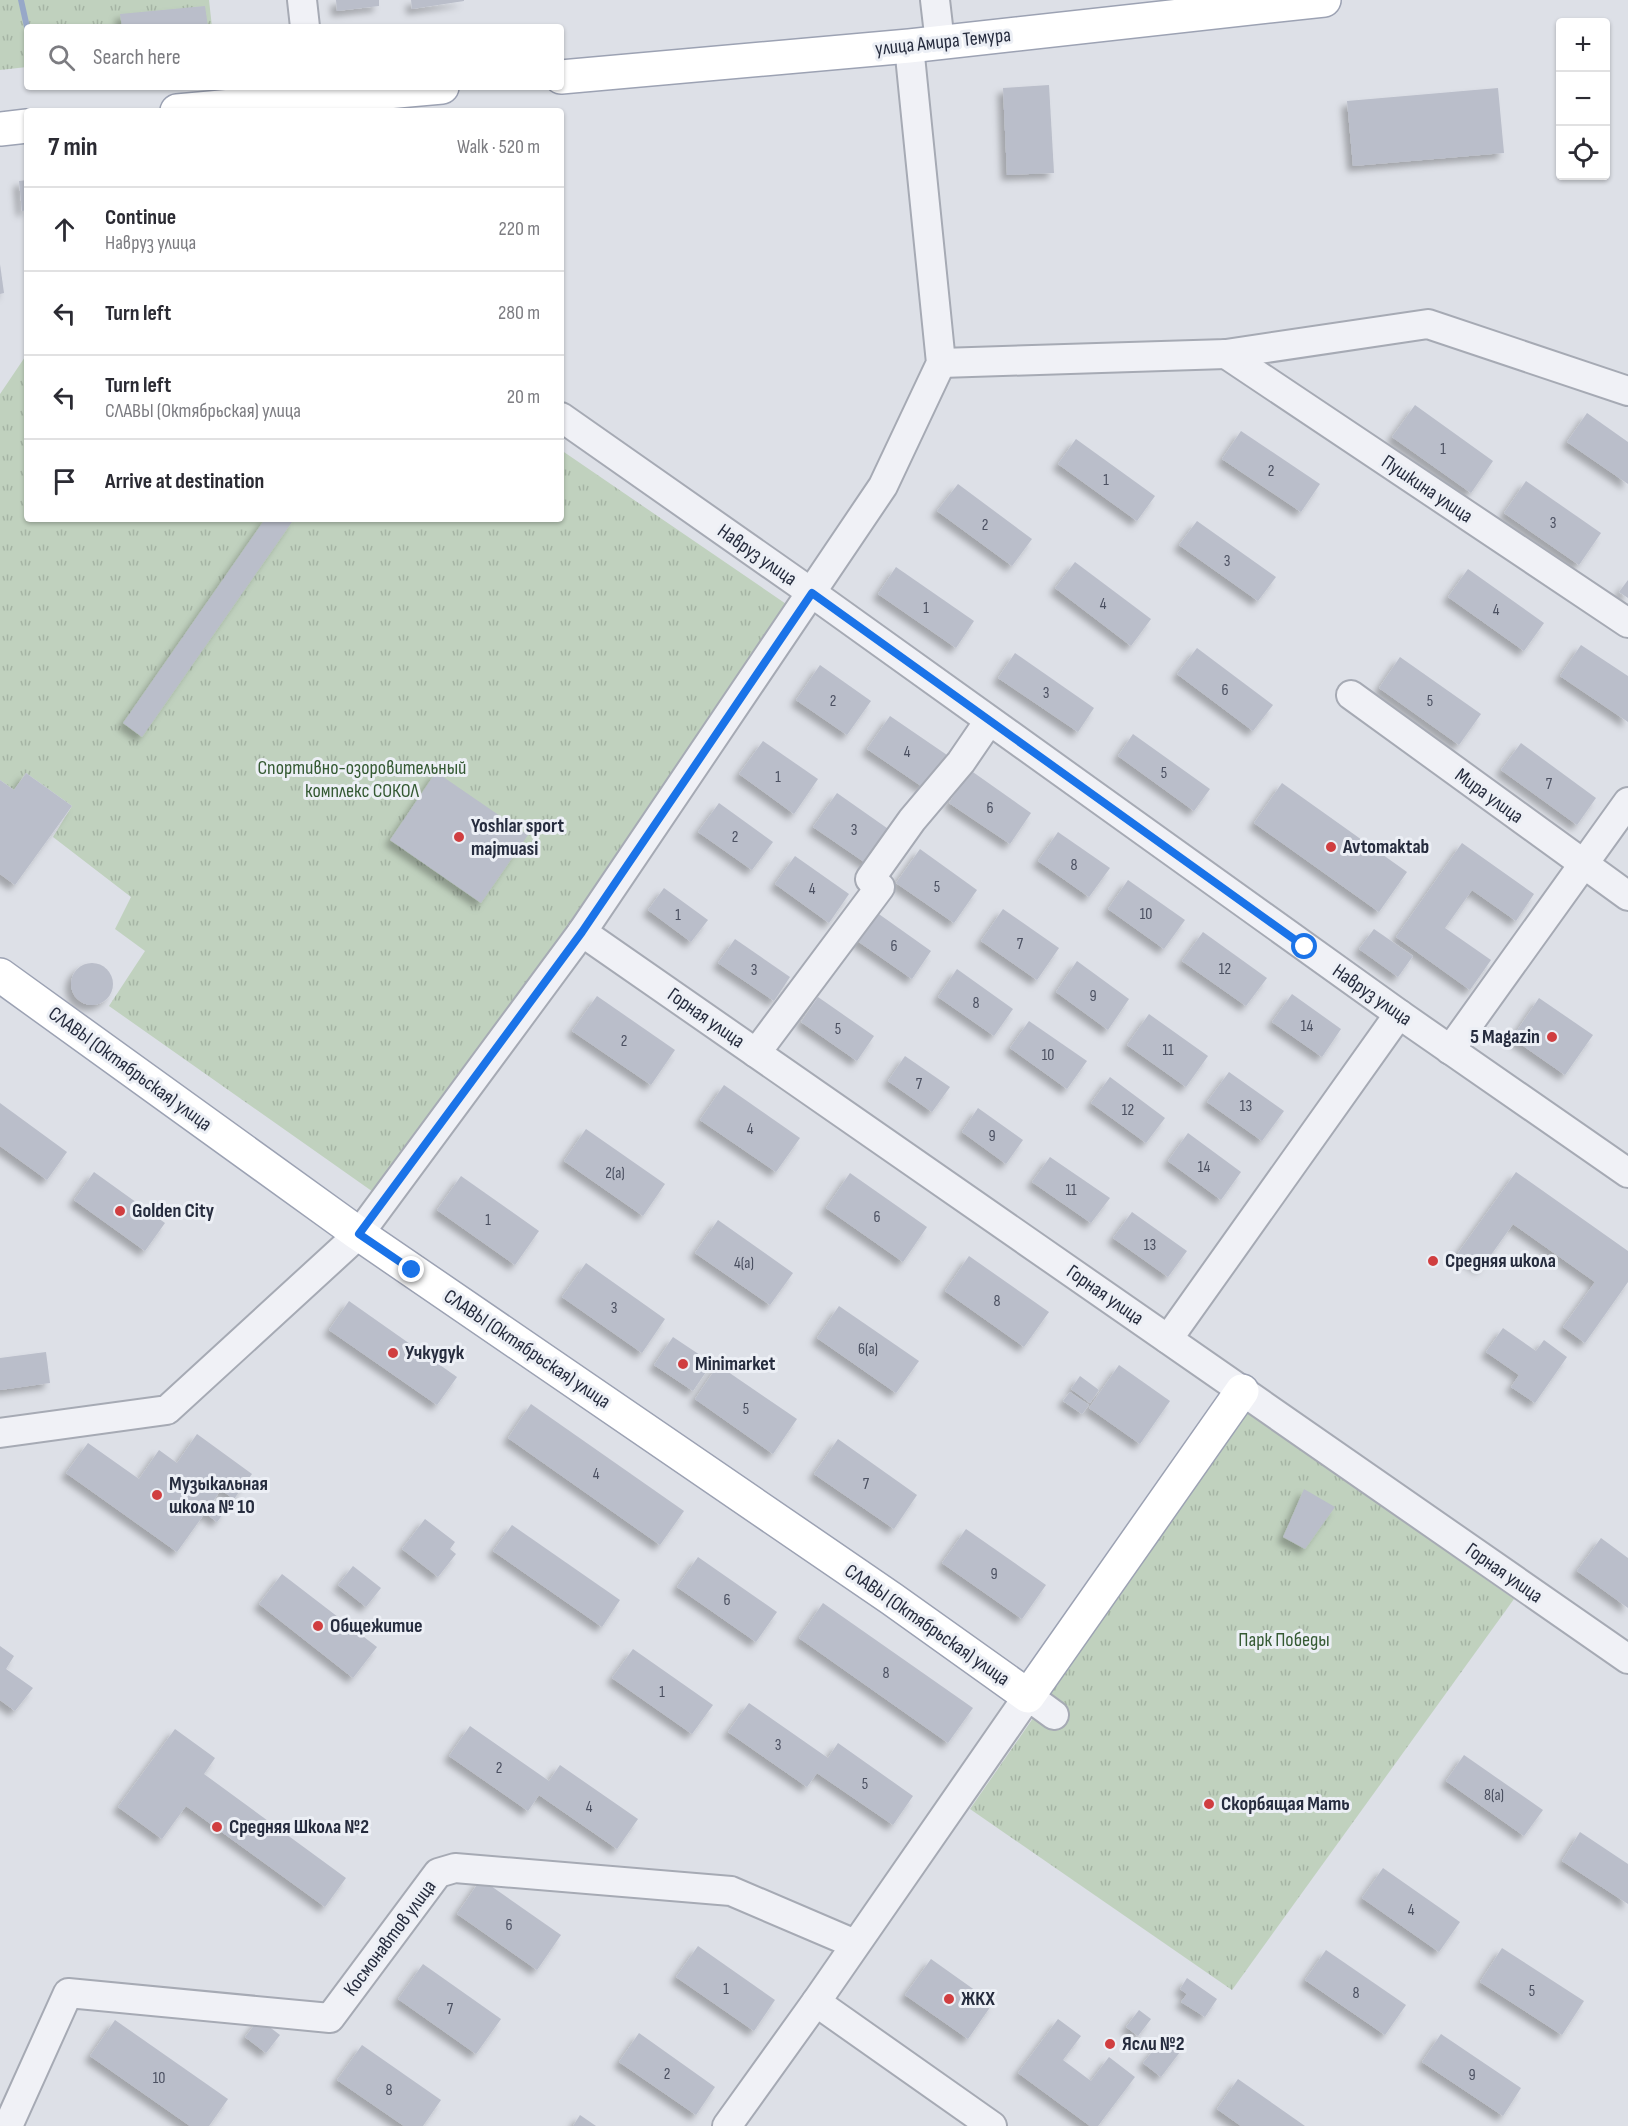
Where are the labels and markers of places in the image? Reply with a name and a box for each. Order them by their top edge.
place label: Yoshlar sport majmuasi [471,814,564,861]
marker: Yoshlar sport majmuasi [452,830,466,844]
place label: Avtomaktab [1342,835,1429,859]
marker: Avtomaktab [1324,840,1338,854]
place label: 5 Magazin [1470,1025,1540,1049]
marker: 5 Magazin [1545,1030,1559,1044]
place label: Golden City [132,1199,215,1223]
marker: Golden City [113,1204,127,1218]
place label: Средняя школа [1445,1249,1556,1273]
marker: Средняя школа [1426,1254,1440,1268]
place label: Учкудук [405,1341,465,1365]
marker: Учкудук [386,1346,400,1360]
place label: Minimarket [695,1352,776,1376]
marker: Minimarket [676,1357,690,1371]
place label: Музыкальная школа № 10 [169,1472,268,1519]
marker: Музыкальная школа № 10 [150,1488,164,1502]
place label: Общежитие [330,1614,423,1638]
marker: Общежитие [311,1619,325,1633]
place label: Скорбящая Мать [1221,1792,1350,1816]
marker: Скорбящая Мать [1202,1797,1216,1811]
place label: Средняя Школа №2 [229,1815,369,1839]
marker: Средняя Школа №2 [210,1820,224,1834]
place label: ЖКХ [961,1987,995,2011]
marker: ЖКХ [942,1992,956,2006]
place label: Ясли №2 [1122,2032,1184,2056]
marker: Ясли №2 [1103,2037,1117,2051]

